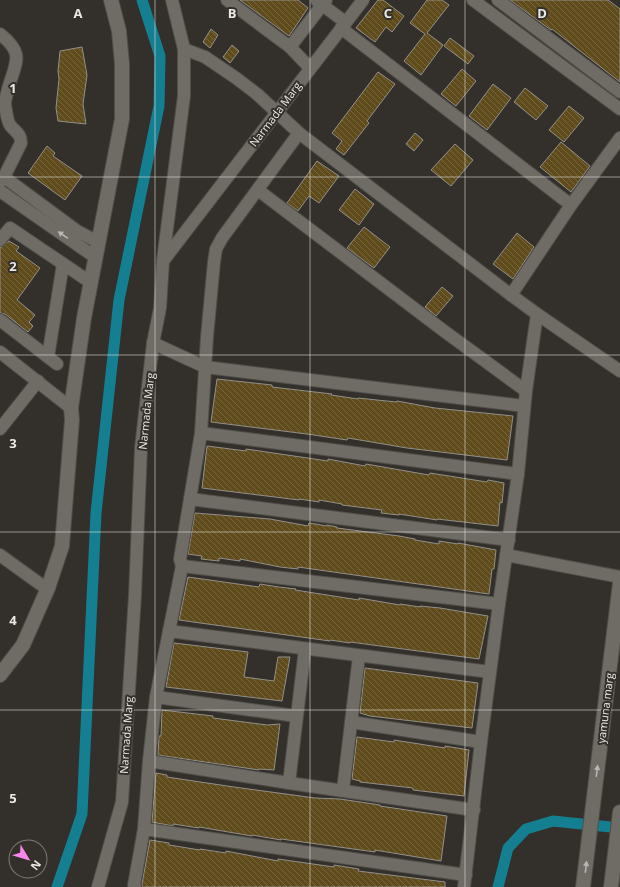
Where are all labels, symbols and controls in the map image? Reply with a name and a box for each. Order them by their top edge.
text: A [74,4,83,22]
text: B [228,4,237,22]
text: C [384,4,392,22]
text: D [537,4,547,22]
text: 1 [9,79,17,97]
street label: Narmada Marg [246,79,304,149]
one-way arrow [58,231,69,239]
text: 2 [9,257,17,275]
street label: Narmada Marg [134,372,158,450]
text: 3 [9,434,17,452]
text: 4 [9,611,17,629]
street label: yamuna marg [593,672,617,744]
street label: Narmada Marg [116,696,136,774]
one-way arrow [594,765,600,777]
text: 5 [9,789,17,807]
north arrow [8,839,48,879]
text: N [28,857,45,874]
one-way arrow [582,861,589,873]

